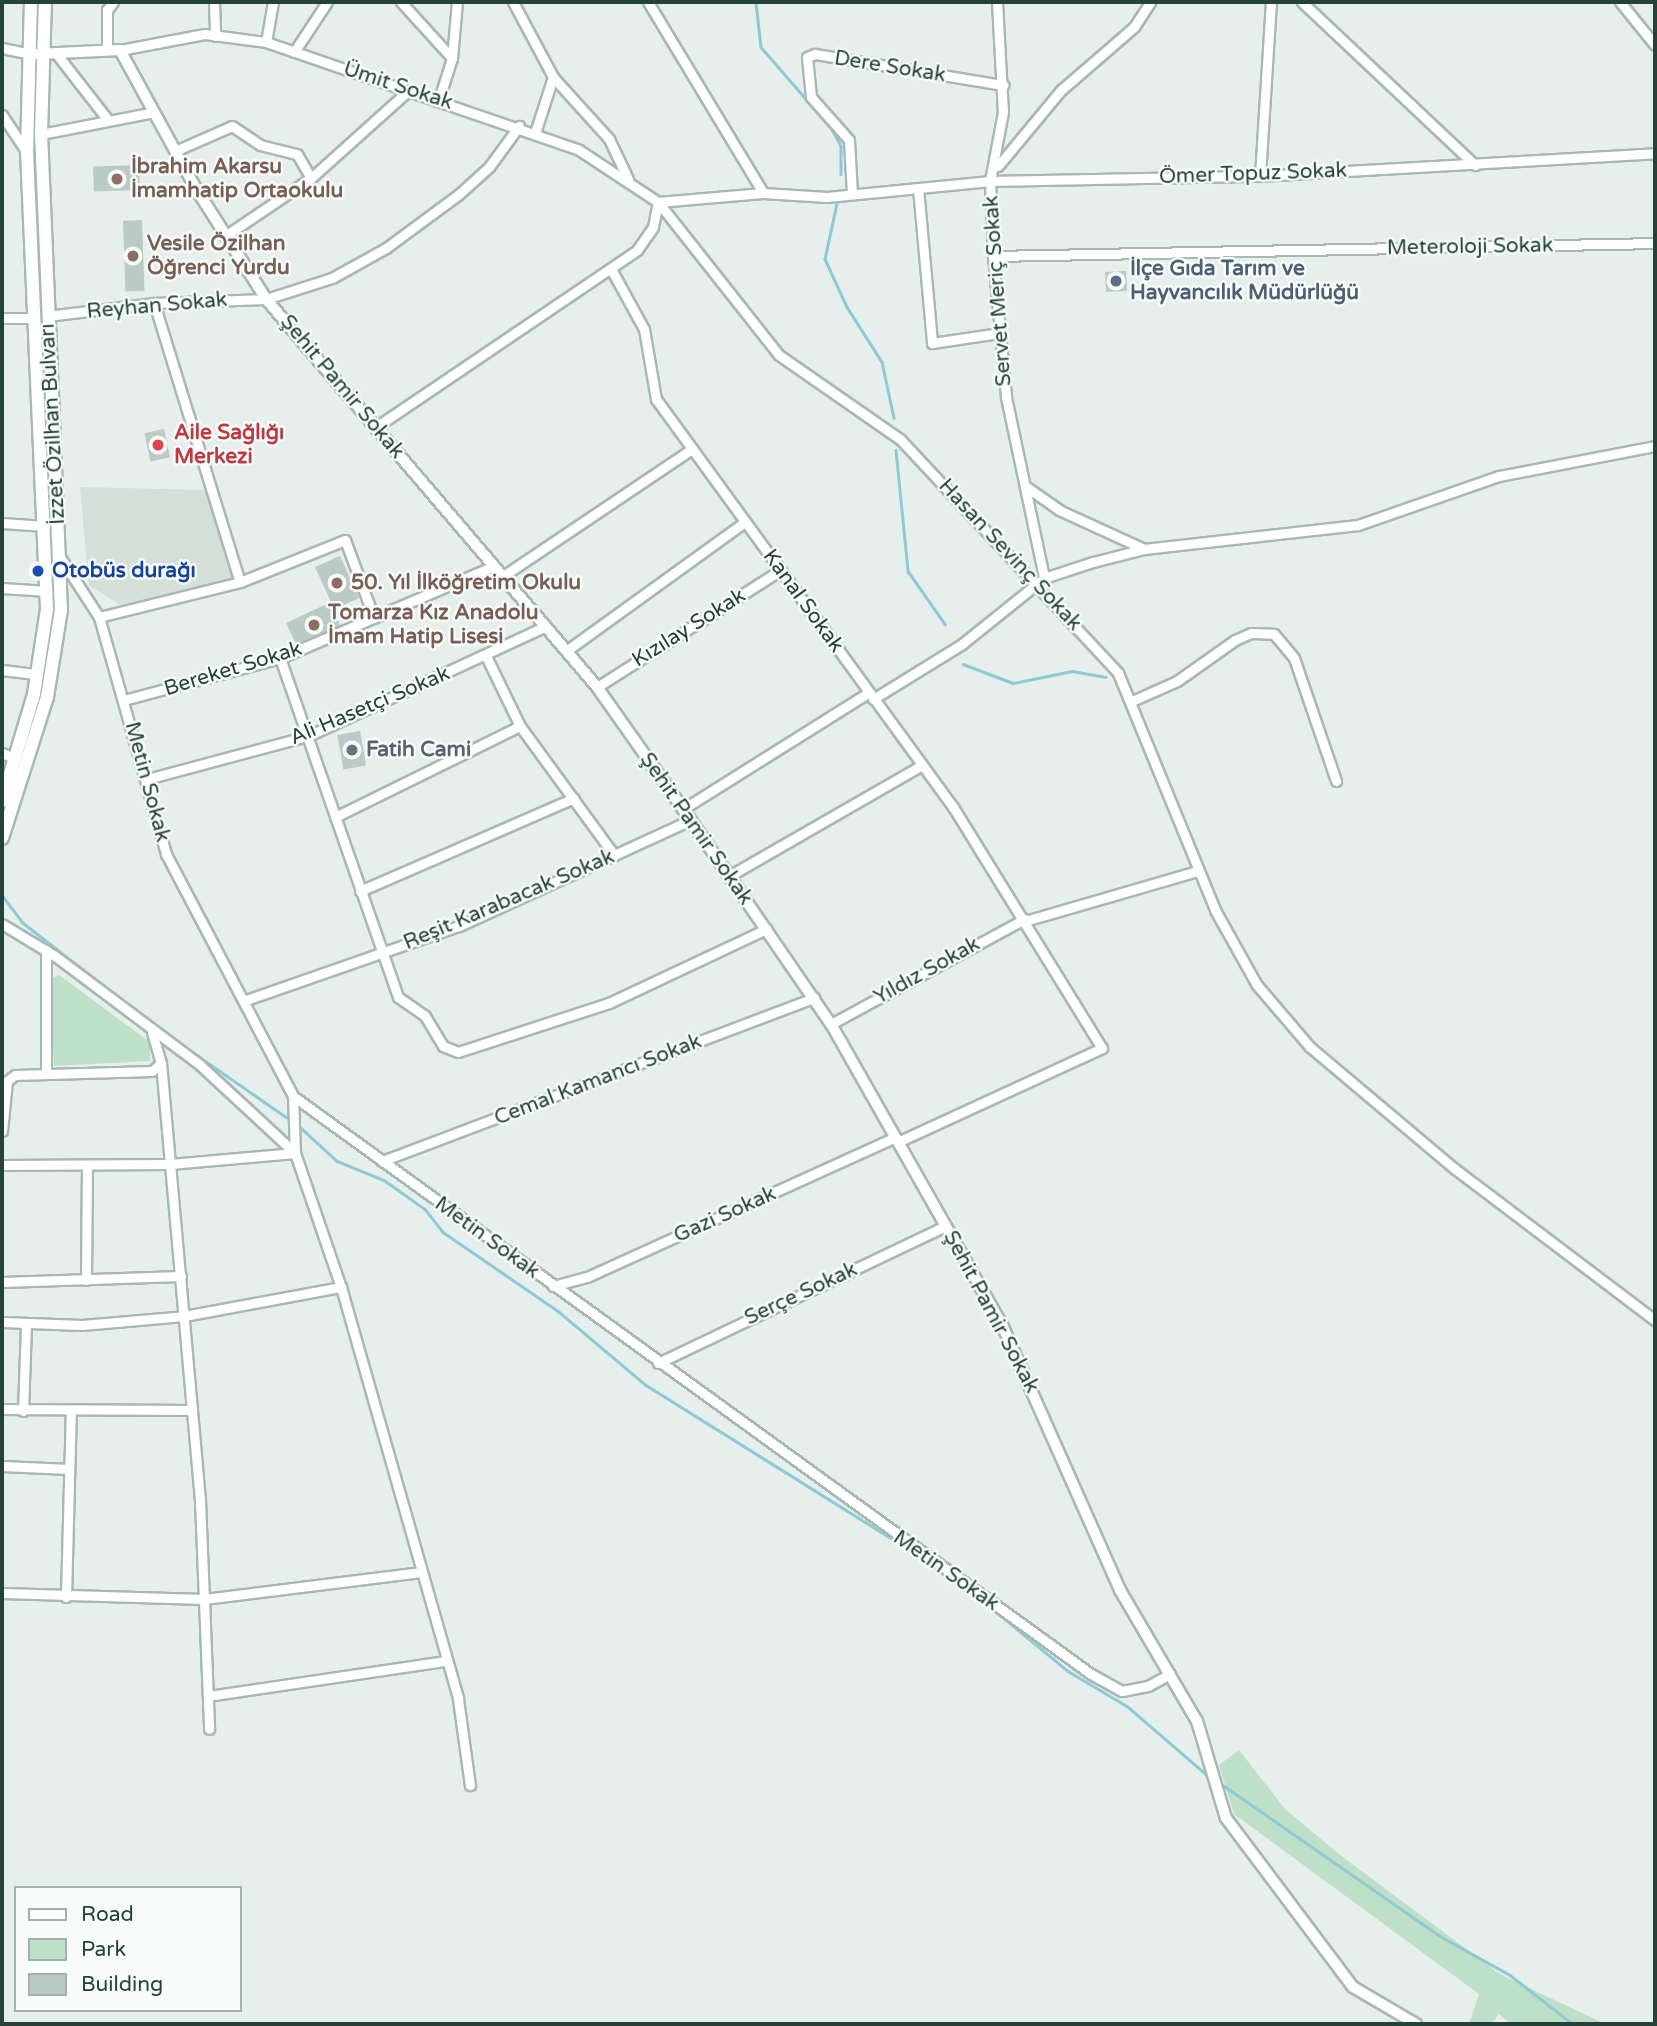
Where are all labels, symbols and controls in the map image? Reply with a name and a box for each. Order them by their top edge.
street label: Dere Sokak [832,46,948,88]
street label: Ümit Sokak [340,56,456,116]
place label: İbrahim Akarsu İmamhatip Ortaokulu [131,154,343,204]
street label: Ömer Topuz Sokak [1159,158,1347,190]
marker: İbrahim Akarsu İmamhatip Ortaokulu [109,171,125,187]
street label: Servet Meriç Sokak [979,195,1017,387]
place label: Vesile Özilhan Öğrenci Yurdu [147,231,290,281]
street label: Meteroloji Sokak [1387,233,1553,261]
marker: Vesile Özilhan Öğrenci Yurdu [125,248,141,264]
place label: İlçe Gıda Tarım ve Hayvancılık Müdürlüğü [1130,256,1359,306]
marker: İlçe Gıda Tarım ve Hayvancılık Müdürlüğü [1108,273,1124,289]
street label: Reyhan Sokak [86,287,228,325]
street label: Şehit Pamir Sokak [275,310,409,464]
street label: İzzet Özilhan Bulvarı [35,323,71,525]
place label: Aile Sağlığı Merkezi [174,420,284,470]
marker: Aile Sağlığı Merkezi [148,435,168,455]
street label: Hasan Sevinç Sokak [933,474,1087,636]
street label: Kanal Sokak [757,545,849,657]
place label: Otobüs durağı [52,558,196,584]
marker: Otobüs durağı [30,563,46,579]
place label: 50. Yıl İlköğretim Okulu [351,570,581,596]
marker: 50. Yıl İlköğretim Okulu [329,575,345,591]
street label: Kızılay Sokak [628,583,750,673]
place label: Tomarza Kız Anadolu İmam Hatip Lisesi [328,600,538,650]
marker: Tomarza Kız Anadolu İmam Hatip Lisesi [306,617,322,633]
street label: Bereket Sokak [161,636,305,702]
street label: Ali Hasetçi Sokak [286,661,454,751]
street label: Metin Sokak [119,719,175,845]
place label: Fatih Cami [366,737,471,763]
marker: Fatih Cami [344,742,360,758]
street label: Şehit Pamir Sokak [634,748,758,910]
street label: Reşit Karabacak Sokak [400,844,618,956]
street label: Yıldız Sokak [870,932,984,1010]
street label: Cemal Kamancı Sokak [491,1029,705,1131]
street label: Gazi Sokak [670,1181,780,1249]
street label: Metin Sokak [430,1191,544,1285]
street label: Şehit Pamir Sokak [938,1227,1044,1397]
street label: Serçe Sokak [741,1257,861,1331]
street label: Metin Sokak [888,1525,1004,1617]
legend [14,1886,242,2012]
text: Road [81,1902,134,1927]
text: Park [81,1937,126,1962]
text: Building [81,1972,163,1997]

